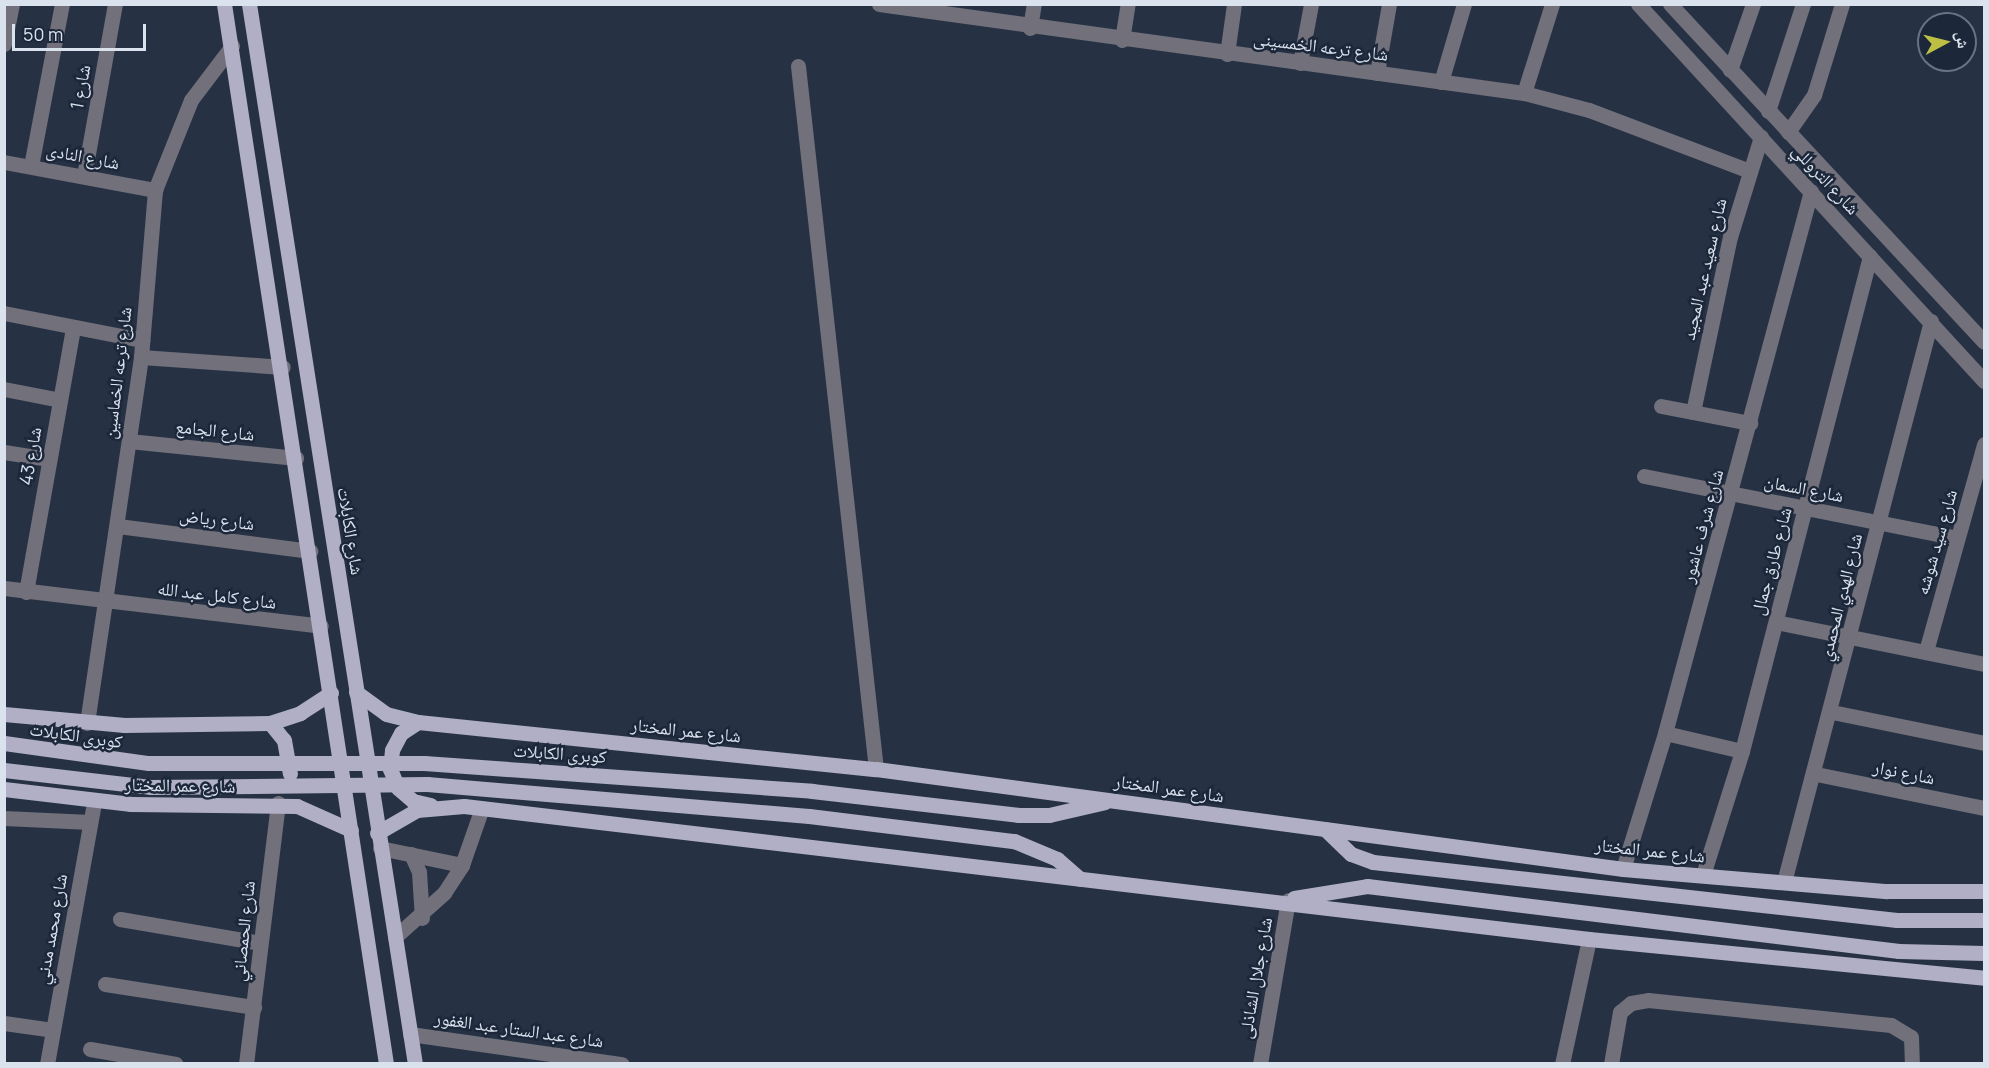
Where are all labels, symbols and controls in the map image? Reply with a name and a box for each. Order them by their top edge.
scale bar [15,12,148,50]
north arrow [1917,12,1977,72]
text: 50 m [23,22,63,46]
street label: شارع ترعه الخمسينى [1252,27,1390,65]
text: ش [1951,30,1975,50]
street label: شارع 1 [65,63,95,111]
street label: شارع النادى [44,138,122,174]
street label: شارع التروللي [1788,139,1864,219]
street label: شارع سعيد عبد المجيد [1677,196,1731,342]
street label: شارع ترعه الخماسين [98,306,136,440]
street label: شارع الجامع [174,415,256,445]
street label: شارع 43 [14,425,46,487]
street label: شارع شرف عاشور [1676,467,1728,585]
street label: شارع السمان [1762,470,1846,506]
street label: شارع الكابلات [333,486,369,576]
street label: شارع سيد شوشه [1911,487,1961,597]
street label: شارع رياض [178,504,256,534]
street label: شارع طارق جمال [1746,505,1796,617]
street label: شارع الهدي المحمدي [1814,531,1866,663]
street label: شارع كامل عبد الله [156,577,278,613]
street label: شارع عمر المختار [630,713,742,747]
street label: كوبرى الكابلات [28,718,124,752]
street label: كوبرى الكابلات [513,739,607,767]
street label: شارع نوار [1871,755,1937,789]
street label: شارع عمر المختار [1113,770,1225,806]
street label: شارع عمر المختار [124,773,236,797]
street label: شارع عمر المختار [1594,833,1706,867]
street label: شارع محمد مدني [31,872,71,986]
street label: شارع الحمصاني [227,880,259,982]
street label: شارع جلال الشاذلى [1234,916,1276,1040]
street label: شارع عبد الستار عبد الغفور [433,1006,605,1052]

